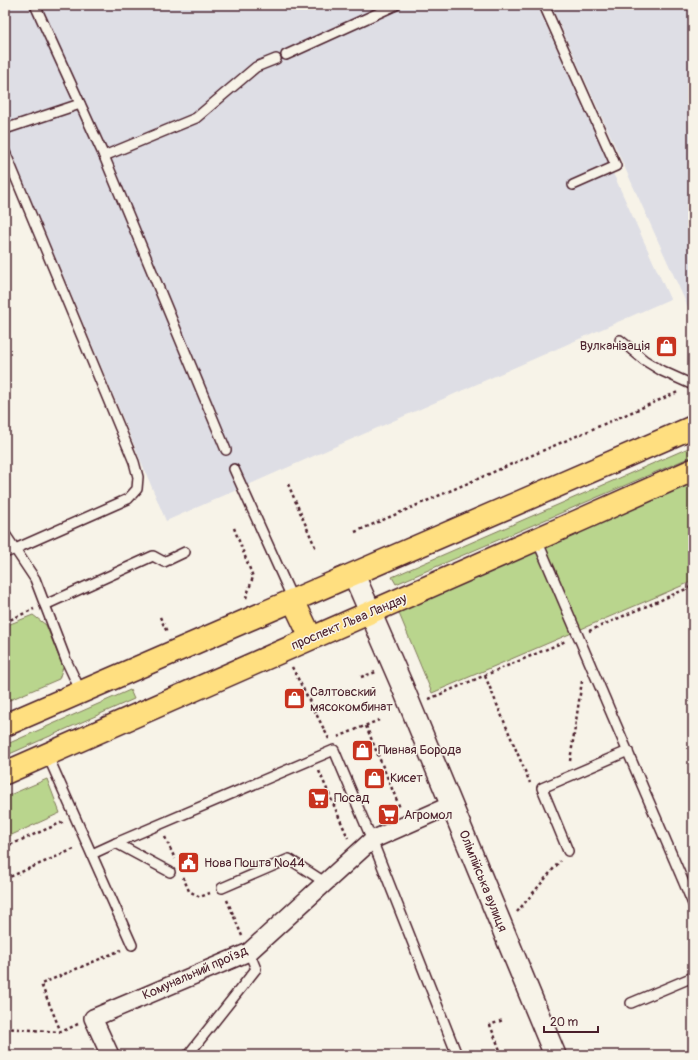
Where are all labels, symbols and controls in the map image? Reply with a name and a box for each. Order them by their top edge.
shop icon: Вулканізація [653,333,679,359]
place label: Вулканізація [580,338,650,354]
street label: проспект Льва Ландау [289,590,410,654]
place label: Салтовский мясокомбинат [310,684,393,715]
shop icon: Салтовский мясокомбинат [281,686,307,712]
shop icon: Пивная Борода [349,737,375,763]
place label: Пивная Борода [378,742,461,758]
shop icon: Кисет [362,765,388,791]
place label: Кисет [390,770,423,786]
supermarket icon: Посад [305,785,331,811]
place label: Посад [334,790,369,806]
supermarket icon: Агромол [376,802,402,828]
place label: Агромол [404,807,453,823]
street label: Олімпійська вулиця [455,828,511,934]
public building icon: Нова Пошта №44 [175,850,201,876]
place label: Нова Пошта №44 [204,855,305,871]
street label: Комунальний проїзд [140,943,250,1003]
scale bar [544,1008,598,1034]
text: 20 m [550,1015,579,1030]

